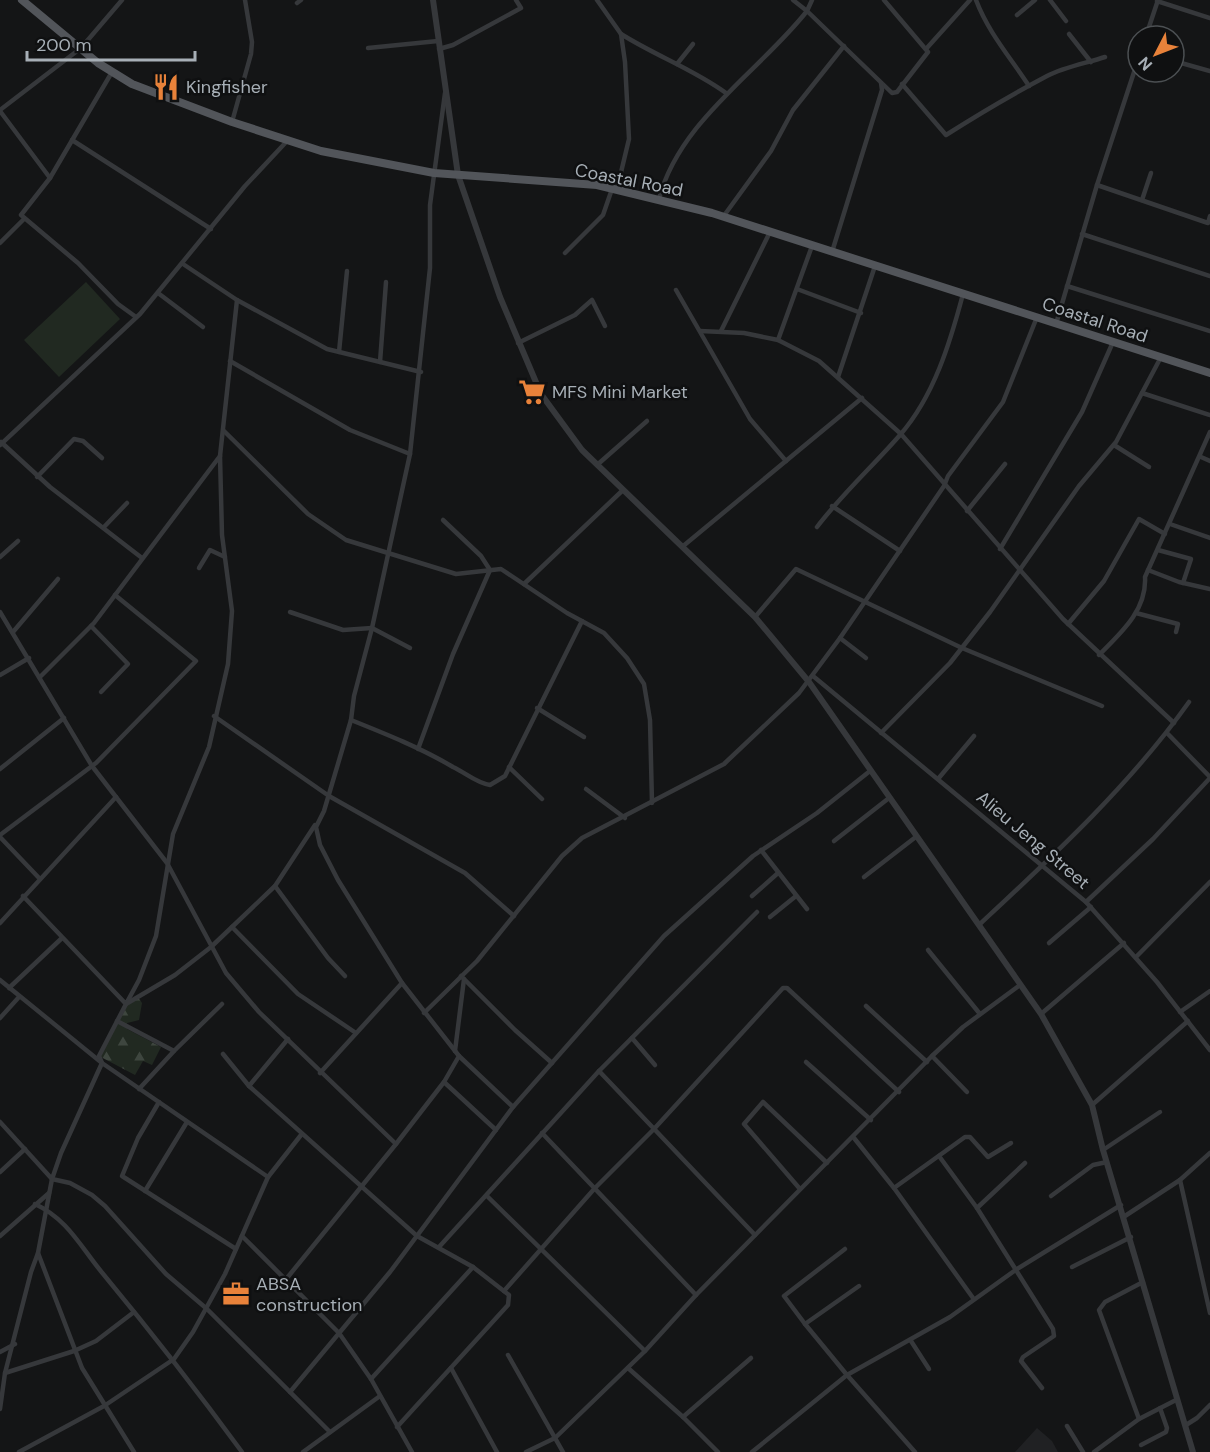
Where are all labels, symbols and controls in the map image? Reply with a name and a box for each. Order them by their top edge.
scale bar [27,24,195,62]
north arrow [1126,24,1186,84]
text: 200 m [36,33,92,57]
text: N [1134,52,1157,75]
restaurant icon: Kingfisher [151,72,181,102]
place label: Kingfisher [186,75,268,99]
street label: Coastal Road [573,158,685,202]
street label: Coastal Road [1039,292,1151,348]
supermarket icon: MFS Mini Market [517,377,547,407]
place label: MFS Mini Market [552,380,688,404]
street label: Alieu Jeng Street [971,785,1095,895]
place label: ABSA construction [256,1272,362,1317]
office icon: ABSA construction [221,1279,251,1309]

